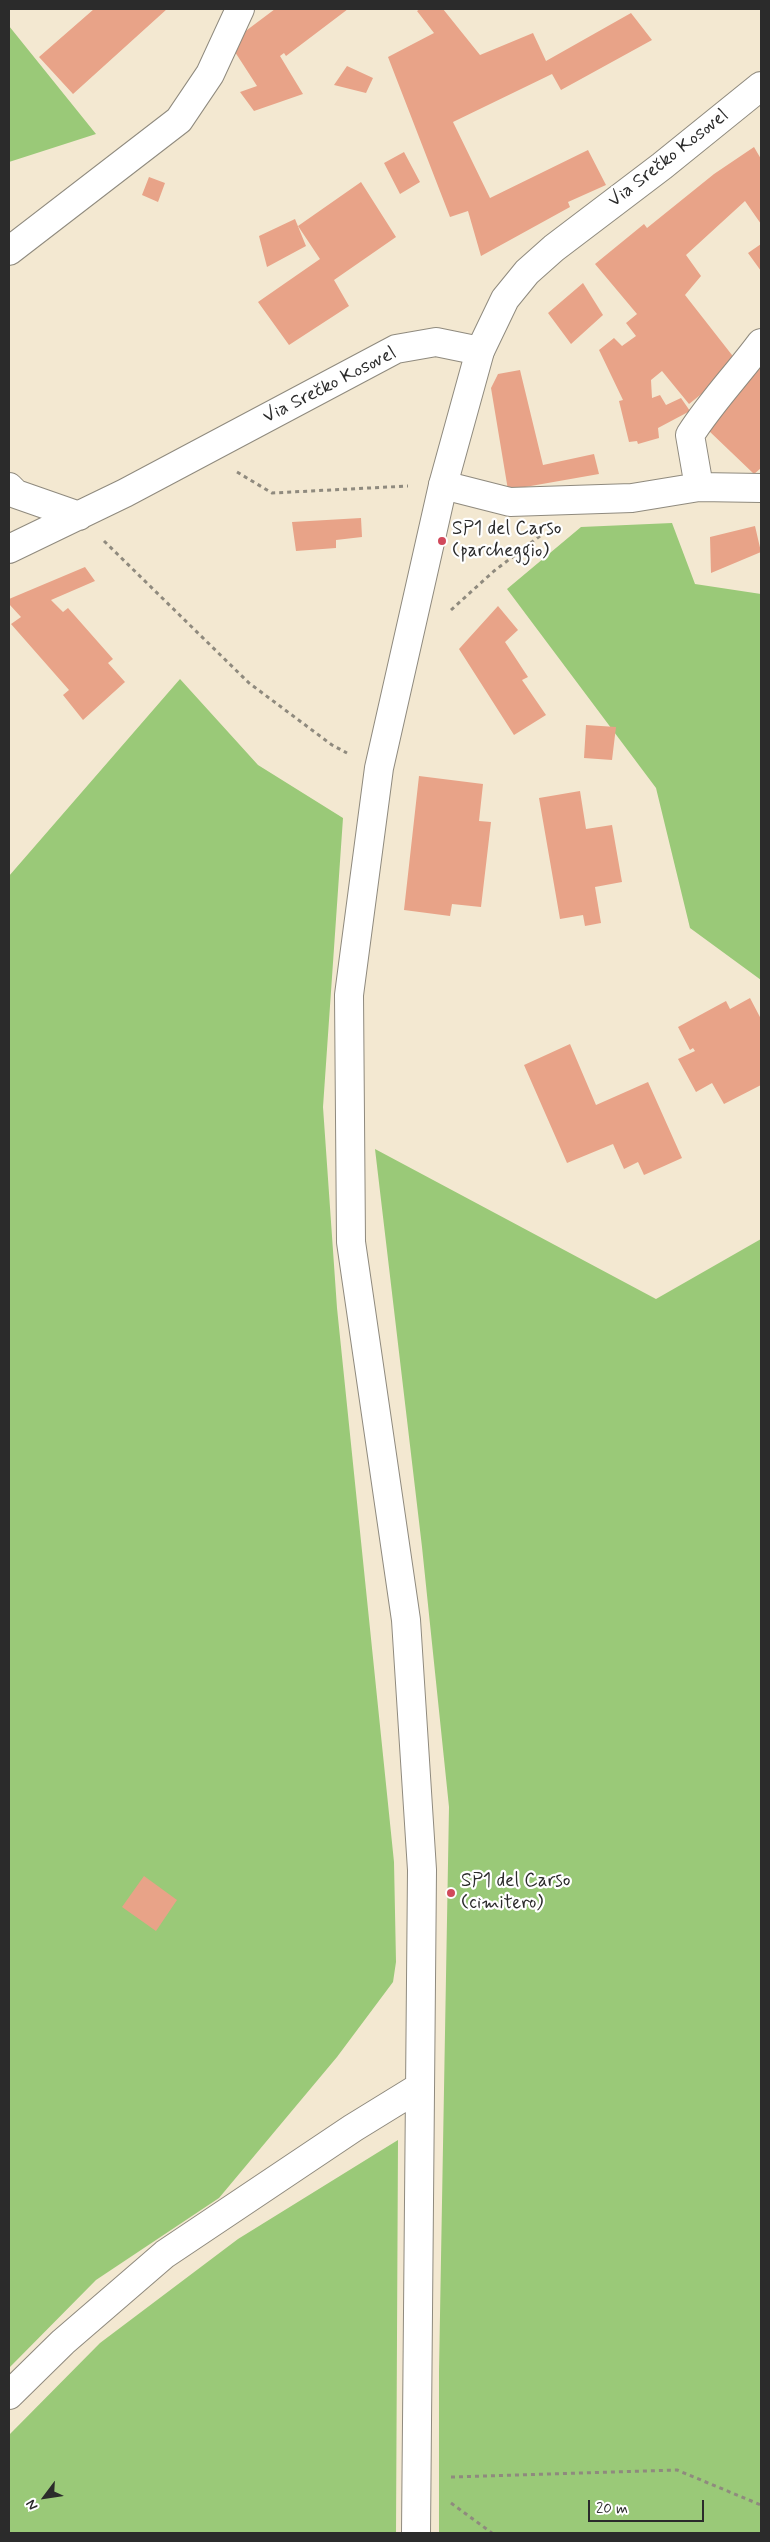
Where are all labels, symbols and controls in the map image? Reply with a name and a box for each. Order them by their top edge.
street label: Via Srečko Kosovel [604,105,734,213]
street label: Via Srečko Kosovel [260,343,400,429]
place label: SP1 del Carso (parcheggio) [452,519,562,563]
marker: SP1 del Carso (parcheggio) [436,535,448,547]
place label: SP1 del Carso (cimitero) [461,1871,571,1915]
marker: SP1 del Carso (cimitero) [445,1887,457,1899]
north arrow [20,2472,70,2522]
scale bar [590,2490,706,2522]
text: N [22,2496,42,2513]
text: 20 m [596,2499,628,2519]

